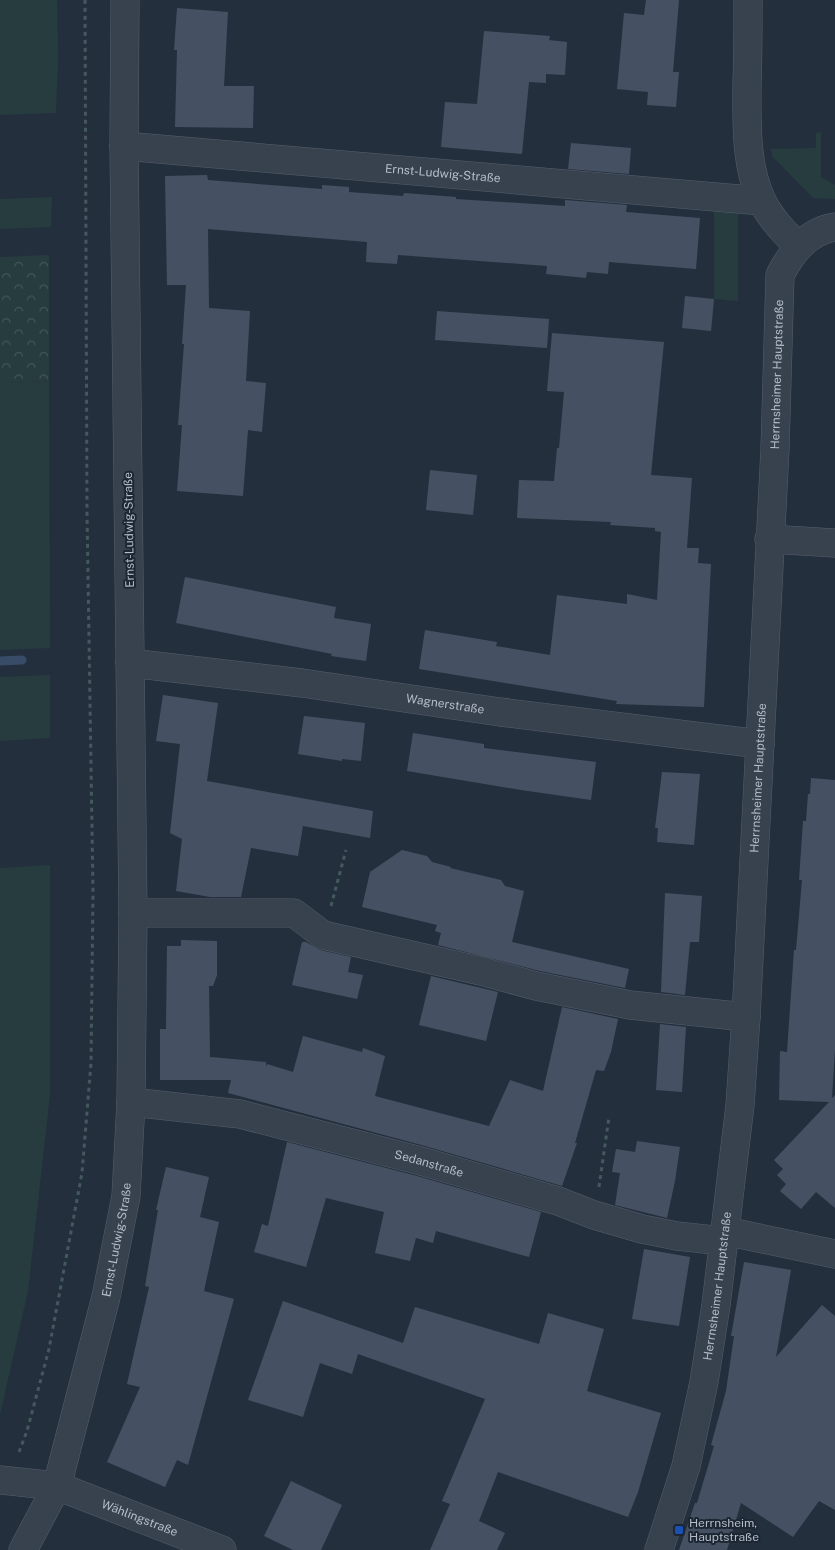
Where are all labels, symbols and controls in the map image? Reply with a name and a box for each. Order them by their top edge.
street label: Ernst-Ludwig-Straße [384,162,501,185]
street label: Herrnsheimer Hauptstraße [768,299,786,450]
street label: Ernst-Ludwig-Straße [121,472,137,588]
street label: Wagnerstraße [405,691,486,717]
street label: Herrnsheimer Hauptstraße [747,703,769,853]
street label: Sedanstraße [393,1147,465,1180]
street label: Ernst-Ludwig-Straße [99,1182,134,1298]
street label: Herrnsheimer Hauptstraße [700,1211,734,1361]
street label: Wählingstraße [99,1497,180,1539]
place label: Herrnsheim, Hauptstraße [689,1516,759,1544]
marker: Herrnsheim, Hauptstraße [673,1524,685,1536]

